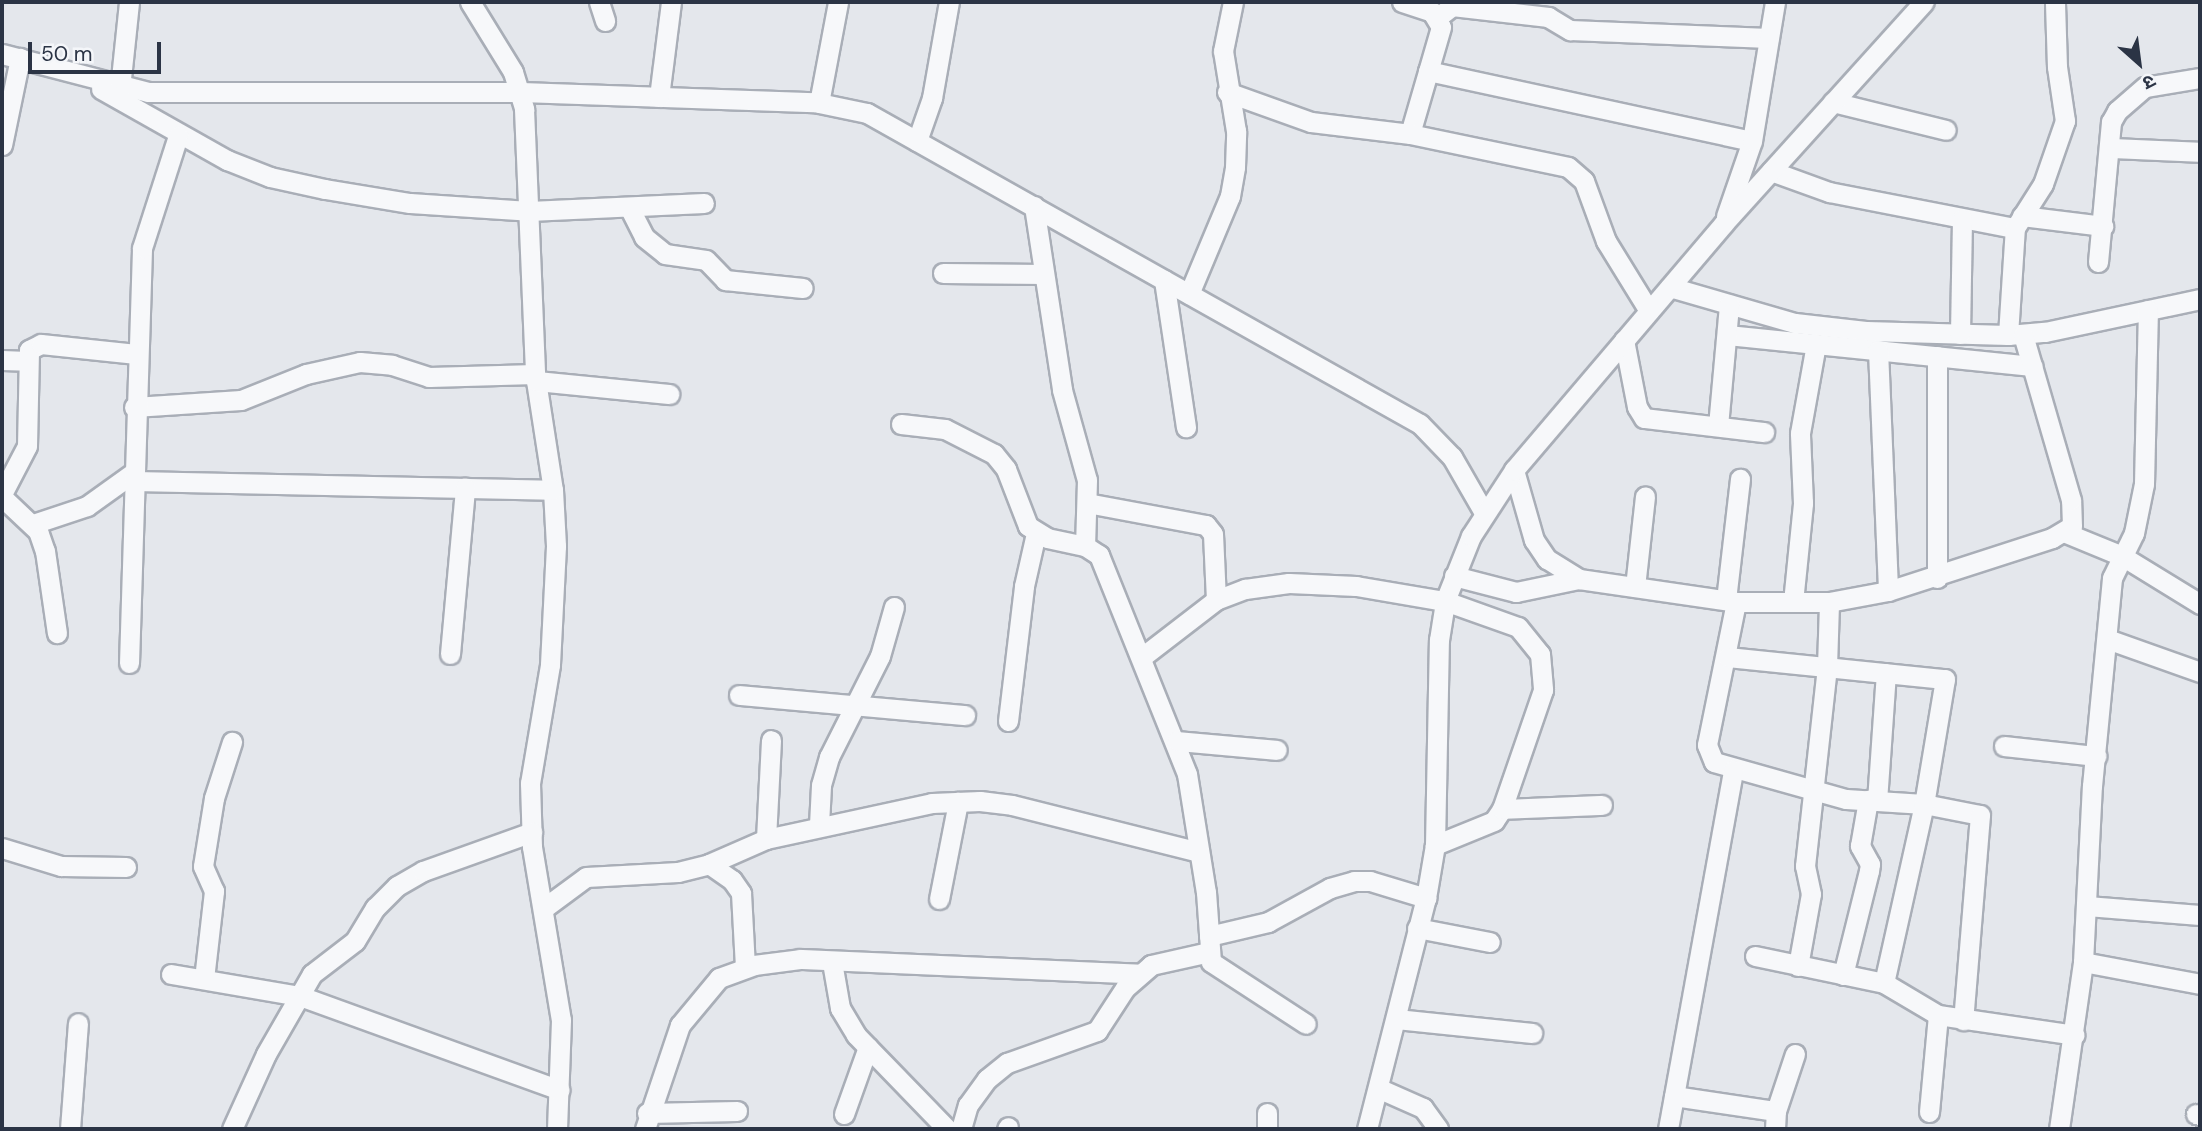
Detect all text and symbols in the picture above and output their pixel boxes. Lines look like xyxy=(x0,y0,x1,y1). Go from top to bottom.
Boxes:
scale bar xyxy=(32,28,164,72)
north arrow xyxy=(2104,28,2174,98)
text: 50 m xyxy=(41,40,92,68)
text: उ xyxy=(2138,68,2160,96)

